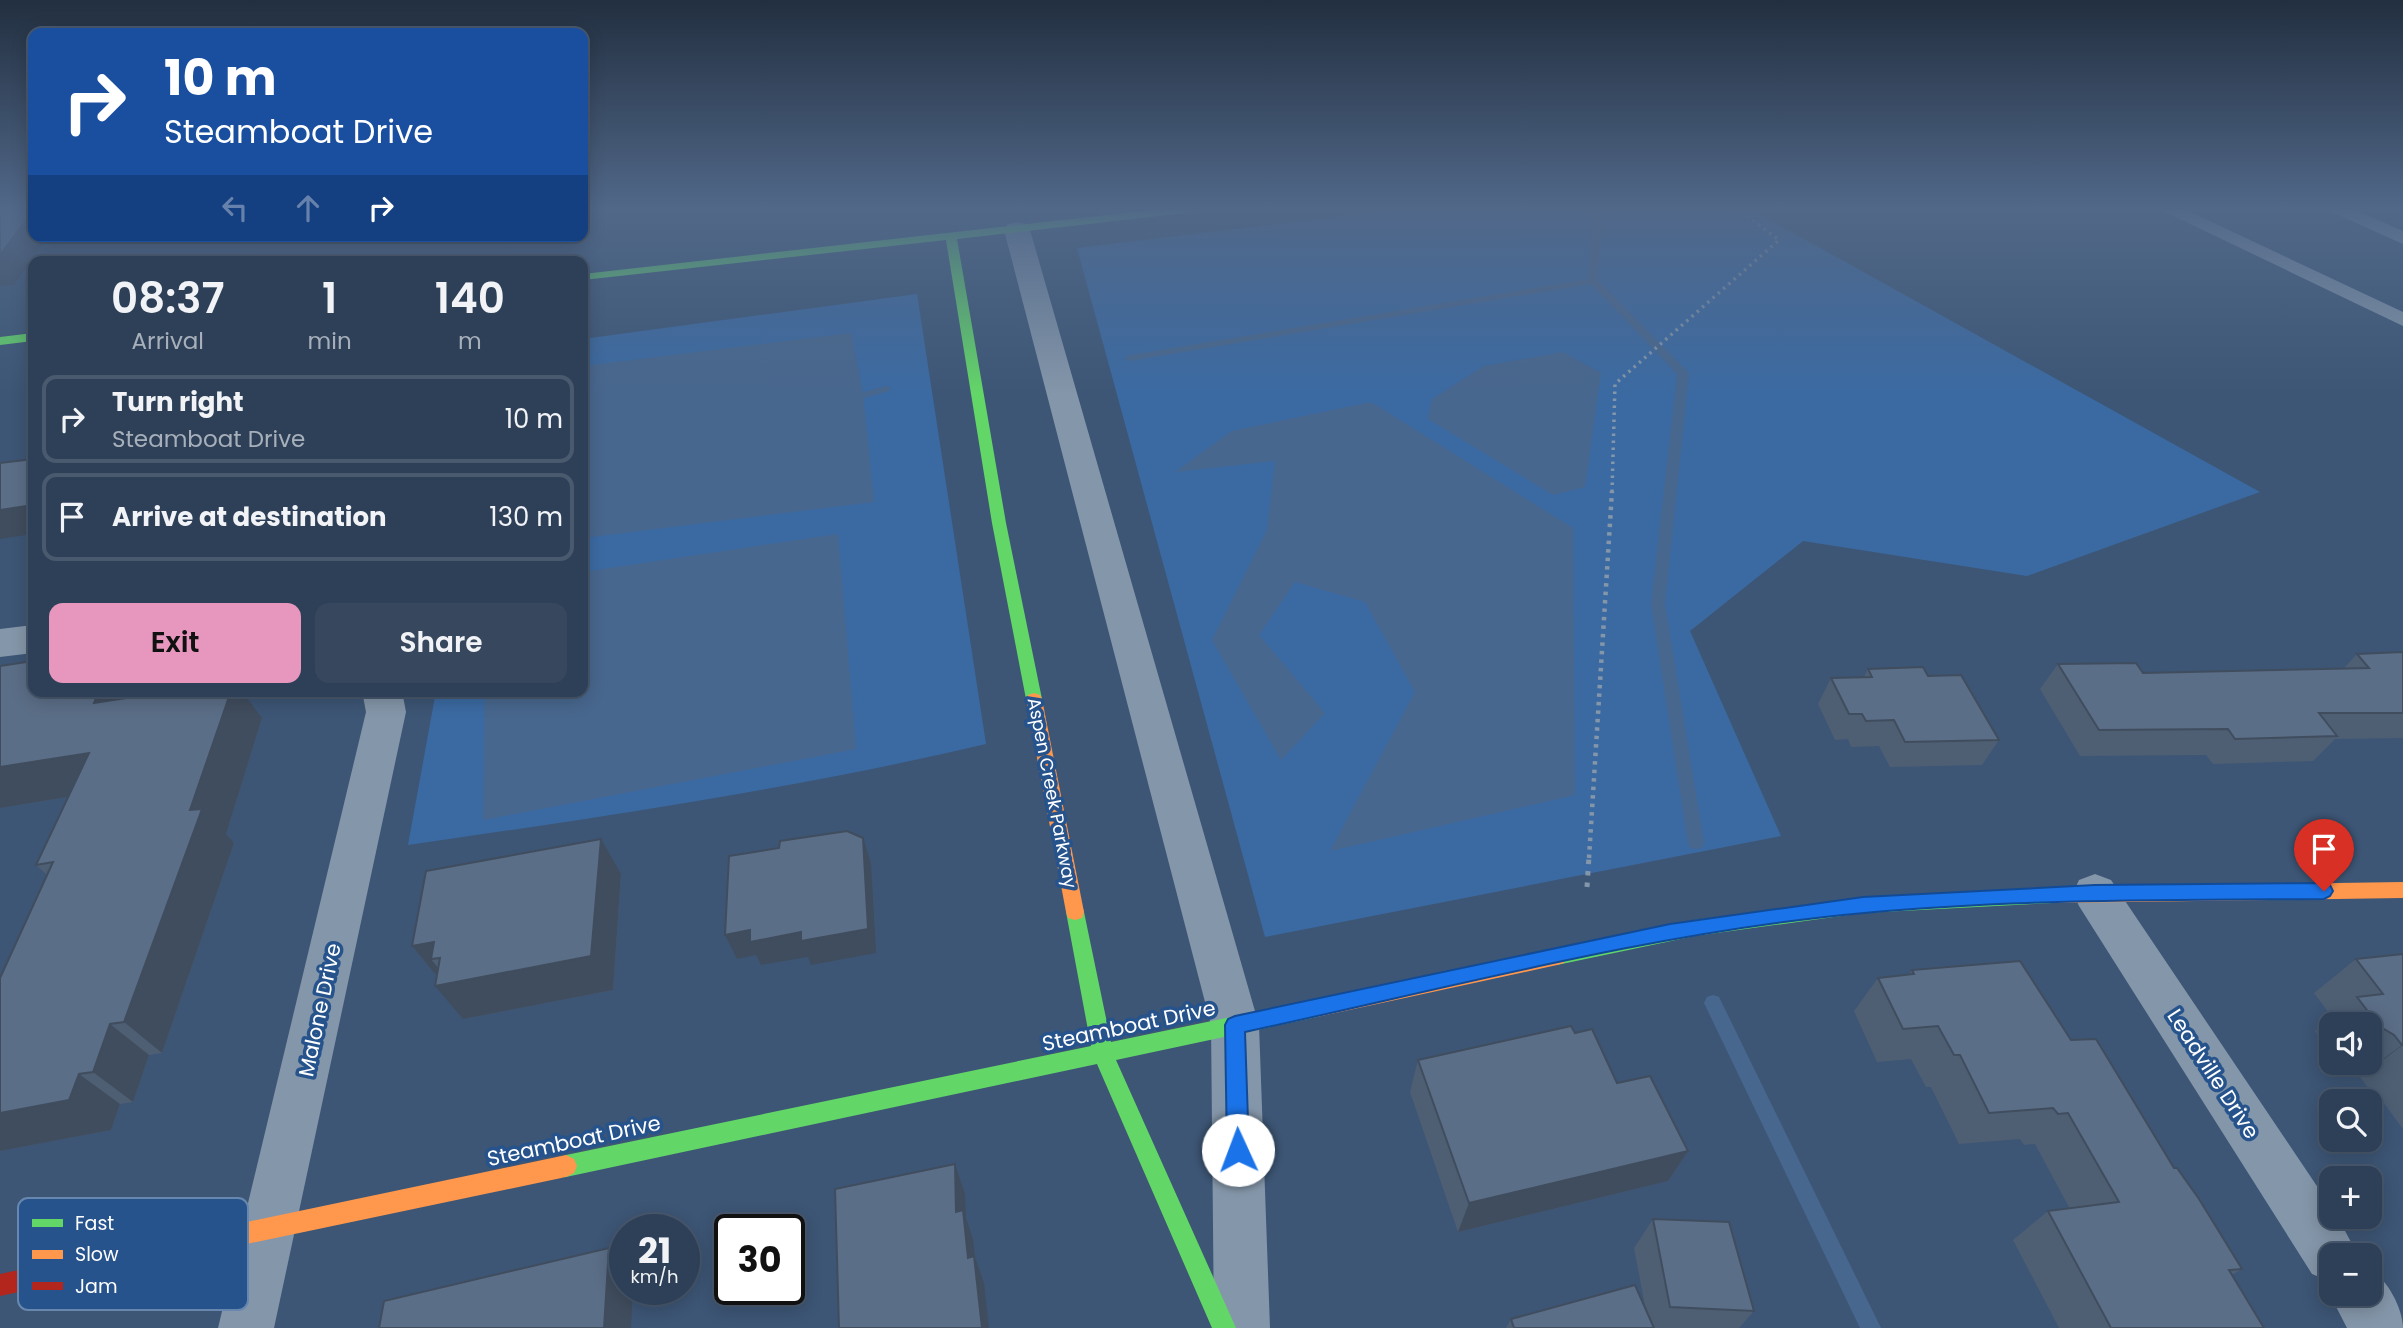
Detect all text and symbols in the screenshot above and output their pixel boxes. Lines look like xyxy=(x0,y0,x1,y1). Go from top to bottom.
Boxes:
text: 10 m xyxy=(164,44,277,112)
icon: right xyxy=(49,56,140,147)
text: Steamboat Drive xyxy=(164,109,433,154)
icon: left xyxy=(216,189,254,227)
icon: ahead xyxy=(289,189,327,227)
icon: right xyxy=(362,189,400,227)
text: 08:37 xyxy=(111,269,224,328)
text: 1 xyxy=(322,269,337,328)
text: 140 xyxy=(435,269,505,328)
text: Arrival xyxy=(132,325,204,357)
text: min xyxy=(308,325,352,357)
text: m xyxy=(458,325,482,357)
text: Turn right xyxy=(112,384,244,420)
icon: right xyxy=(53,400,91,438)
text: 10 m xyxy=(505,401,563,437)
text: Steamboat Drive xyxy=(112,423,305,455)
icon: arrive xyxy=(53,498,91,536)
text: Arrive at destination xyxy=(112,499,387,535)
text: 130 m xyxy=(489,499,563,535)
button: Exit xyxy=(49,603,301,683)
button: Share xyxy=(315,603,567,683)
street label: Aspen Creek Parkway xyxy=(1022,695,1083,890)
pin xyxy=(2294,819,2354,891)
icon: arrive xyxy=(2305,830,2343,868)
street label: Malone Drive xyxy=(291,941,348,1079)
street label: Steamboat Drive xyxy=(1040,993,1218,1058)
street label: Leadville Drive xyxy=(2161,1003,2266,1144)
map controls xyxy=(2319,1012,2382,1306)
button: sound xyxy=(2319,1012,2382,1075)
button: search xyxy=(2319,1089,2382,1152)
street label: Steamboat Drive xyxy=(485,1108,663,1173)
position arrow xyxy=(1201,1113,1275,1187)
button: + xyxy=(2319,1166,2382,1229)
legend xyxy=(18,1198,248,1310)
text: Fast xyxy=(75,1210,114,1237)
speed limit sign: 30 xyxy=(714,1214,805,1305)
text: 21 xyxy=(638,1226,671,1275)
text: Slow xyxy=(75,1241,119,1268)
button: − xyxy=(2319,1243,2382,1306)
text: km/h xyxy=(631,1264,678,1289)
text: Jam xyxy=(75,1273,117,1300)

